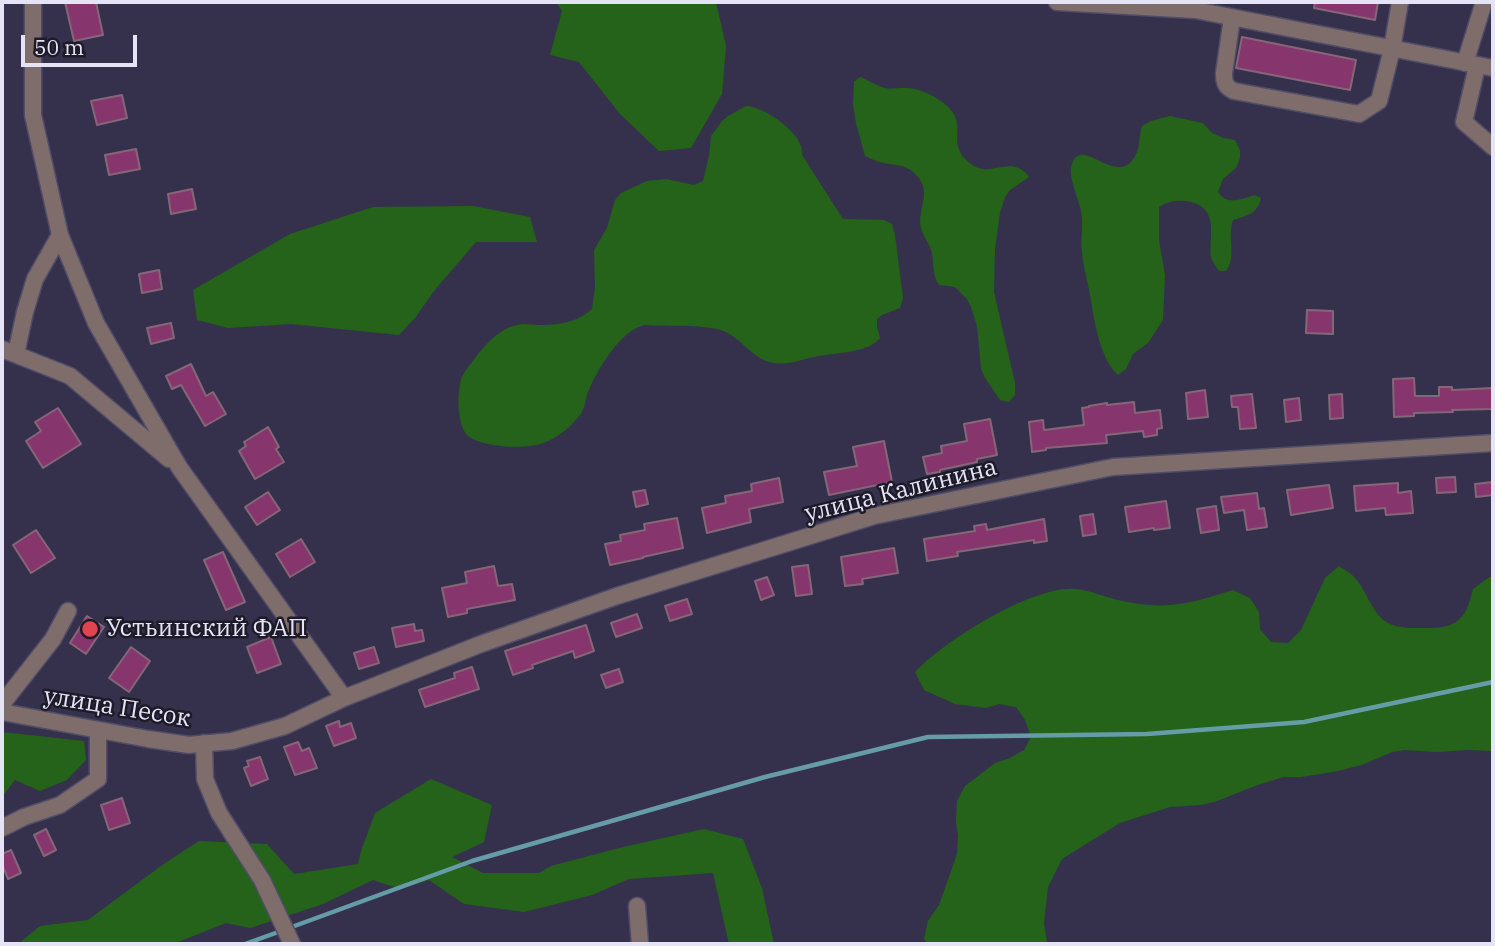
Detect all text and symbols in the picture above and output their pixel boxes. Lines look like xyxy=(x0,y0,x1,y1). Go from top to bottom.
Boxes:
scale bar xyxy=(24,21,140,65)
text: 50 m xyxy=(34,33,84,61)
street label: улица Калинина xyxy=(802,453,1000,529)
place label: Устьинский ФАП xyxy=(106,615,307,643)
marker: Устьинский ФАП xyxy=(80,619,100,639)
street label: улица Песок xyxy=(42,682,192,734)

